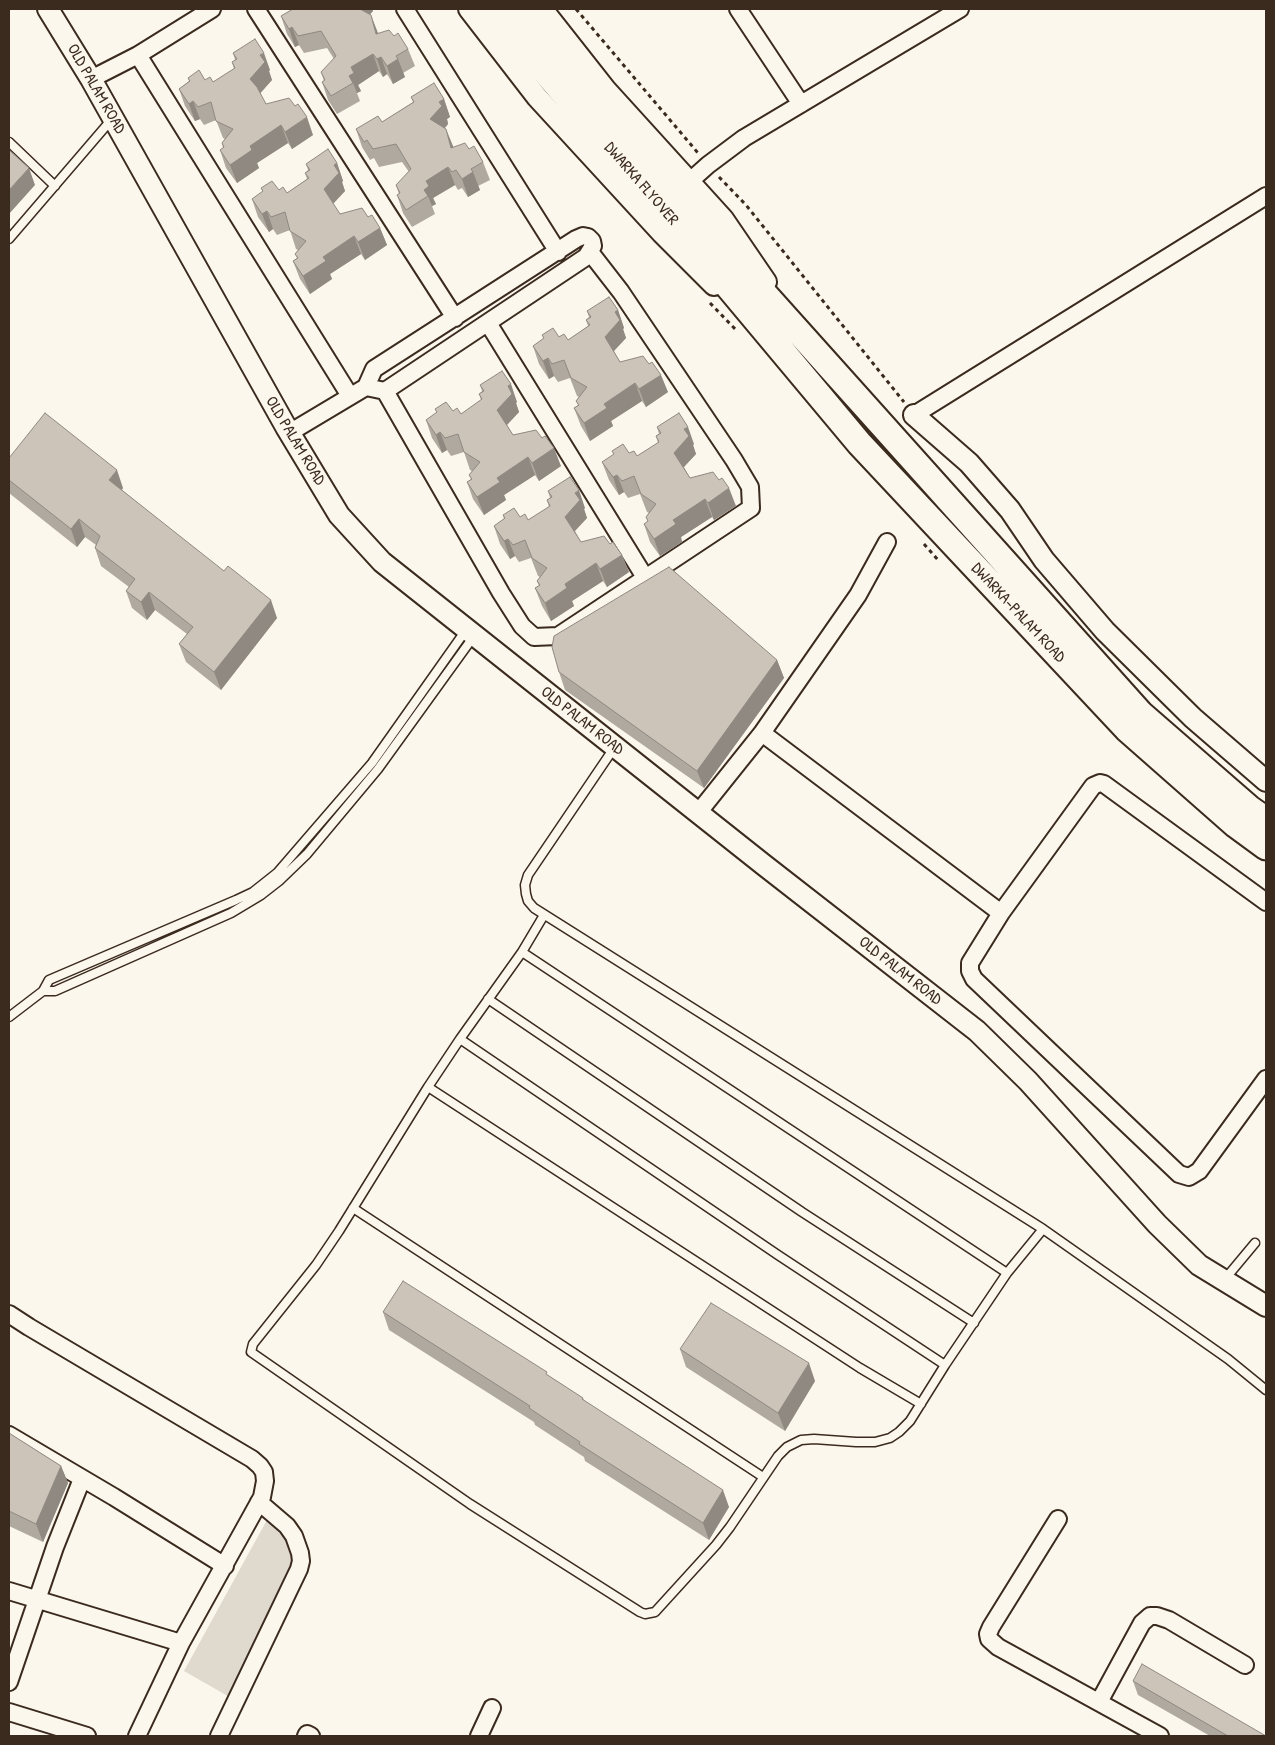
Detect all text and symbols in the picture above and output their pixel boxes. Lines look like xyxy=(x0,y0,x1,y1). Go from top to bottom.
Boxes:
street label: OLD PALAM ROAD xyxy=(63,41,129,137)
street label: DWARKA FLYOVER xyxy=(600,139,682,229)
street label: OLD PALAM ROAD xyxy=(261,393,329,489)
street label: DWARKA-PALAM ROAD xyxy=(967,559,1069,667)
street label: OLD PALAM ROAD xyxy=(537,683,627,759)
street label: OLD PALAM ROAD xyxy=(855,933,945,1009)

